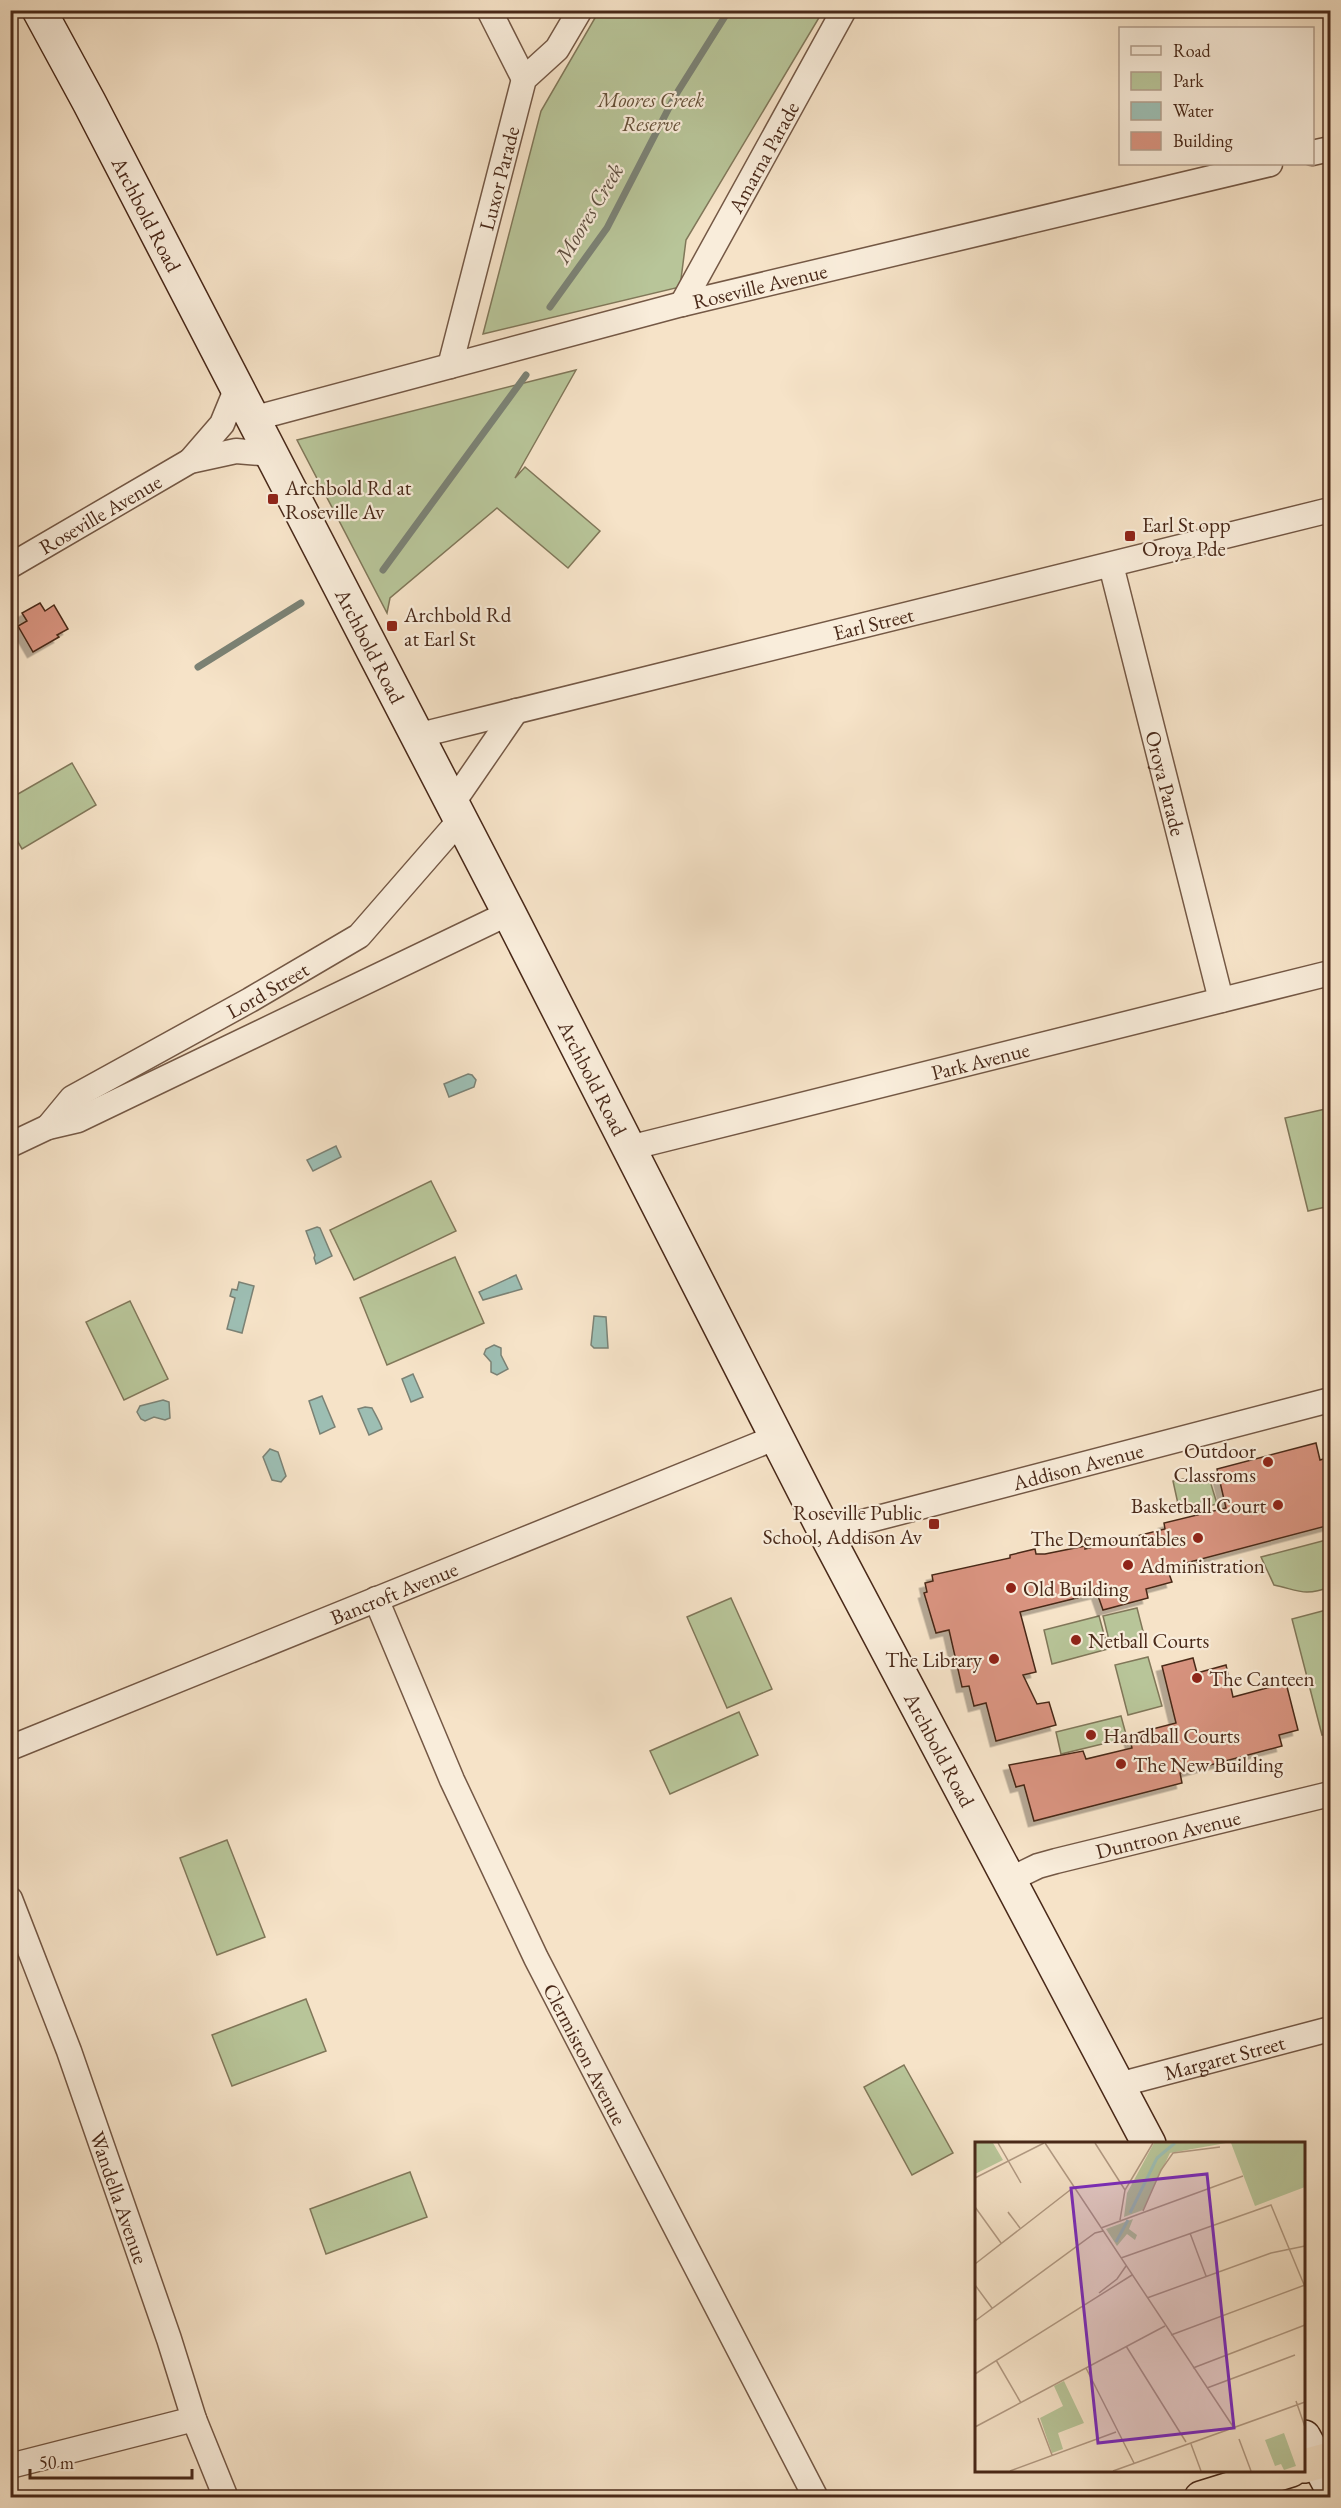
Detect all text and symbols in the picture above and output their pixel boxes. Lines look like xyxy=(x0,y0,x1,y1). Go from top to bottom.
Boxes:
legend xyxy=(1119,27,1314,165)
text: Road xyxy=(1173,39,1212,62)
text: Park xyxy=(1173,69,1204,92)
park label: Moores Creek Reserve xyxy=(596,86,705,137)
street label: Amarna Parade xyxy=(721,96,805,218)
text: Water xyxy=(1173,99,1214,122)
street label: Luxor Parade xyxy=(472,123,525,233)
text: Building xyxy=(1173,129,1233,152)
street label: Archbold Road xyxy=(106,151,188,277)
water label: Moores Creek xyxy=(547,158,630,270)
street label: Roseville Avenue xyxy=(690,256,830,315)
street label: Roseville Avenue xyxy=(34,467,166,560)
place label: Archbold Rd at Roseville Av xyxy=(284,474,412,525)
marker: Archbold Rd at Roseville Av xyxy=(266,492,280,506)
place label: Earl St opp Oroya Pde xyxy=(1142,511,1231,562)
marker: Earl St opp Oroya Pde xyxy=(1123,529,1137,543)
street label: Archbold Road xyxy=(329,583,412,708)
street label: Earl Street xyxy=(830,600,917,646)
place label: Archbold Rd at Earl St xyxy=(403,601,512,652)
marker: Archbold Rd at Earl St xyxy=(385,619,399,633)
street label: Oroya Parade xyxy=(1140,728,1192,839)
street label: Lord Street xyxy=(221,955,314,1024)
street label: Archbold Road xyxy=(552,1015,634,1140)
street label: Park Avenue xyxy=(928,1035,1032,1086)
street label: Addison Avenue xyxy=(1009,1436,1146,1496)
place label: Outdoor Classroms xyxy=(1174,1437,1256,1488)
marker: Outdoor Classroms xyxy=(1261,1455,1275,1469)
place label: Basketball Court xyxy=(1131,1492,1266,1519)
marker: Basketball Court xyxy=(1271,1498,1285,1512)
place label: Roseville Public School, Addison Av xyxy=(763,1499,923,1550)
marker: Roseville Public School, Addison Av xyxy=(927,1517,941,1531)
place label: The Demountables xyxy=(1030,1525,1186,1552)
marker: The Demountables xyxy=(1191,1531,1205,1545)
place label: Administration xyxy=(1139,1552,1265,1579)
street label: Bancroft Avenue xyxy=(326,1555,461,1630)
marker: Administration xyxy=(1121,1558,1135,1572)
place label: Old Building xyxy=(1023,1575,1129,1602)
marker: Old Building xyxy=(1004,1581,1018,1595)
place label: Netball Courts xyxy=(1088,1627,1209,1654)
marker: Netball Courts xyxy=(1069,1633,1083,1647)
place label: The Library xyxy=(885,1646,983,1673)
marker: The Library xyxy=(987,1652,1001,1666)
place label: The Canteen xyxy=(1209,1665,1315,1692)
marker: The Canteen xyxy=(1190,1671,1204,1685)
street label: Archbold Road xyxy=(898,1687,982,1812)
place label: Handball Courts xyxy=(1103,1722,1240,1749)
marker: Handball Courts xyxy=(1084,1728,1098,1742)
place label: The New Building xyxy=(1133,1751,1284,1778)
marker: The New Building xyxy=(1114,1757,1128,1771)
street label: Duntroon Avenue xyxy=(1093,1803,1243,1864)
street label: Clermiston Avenue xyxy=(538,1978,634,2129)
street label: Margaret Street xyxy=(1161,2028,1288,2086)
street label: Wandella Avenue xyxy=(84,2128,155,2267)
inset map xyxy=(975,2142,1305,2472)
scale bar xyxy=(30,2442,192,2480)
text: 50 m xyxy=(39,2451,74,2474)

